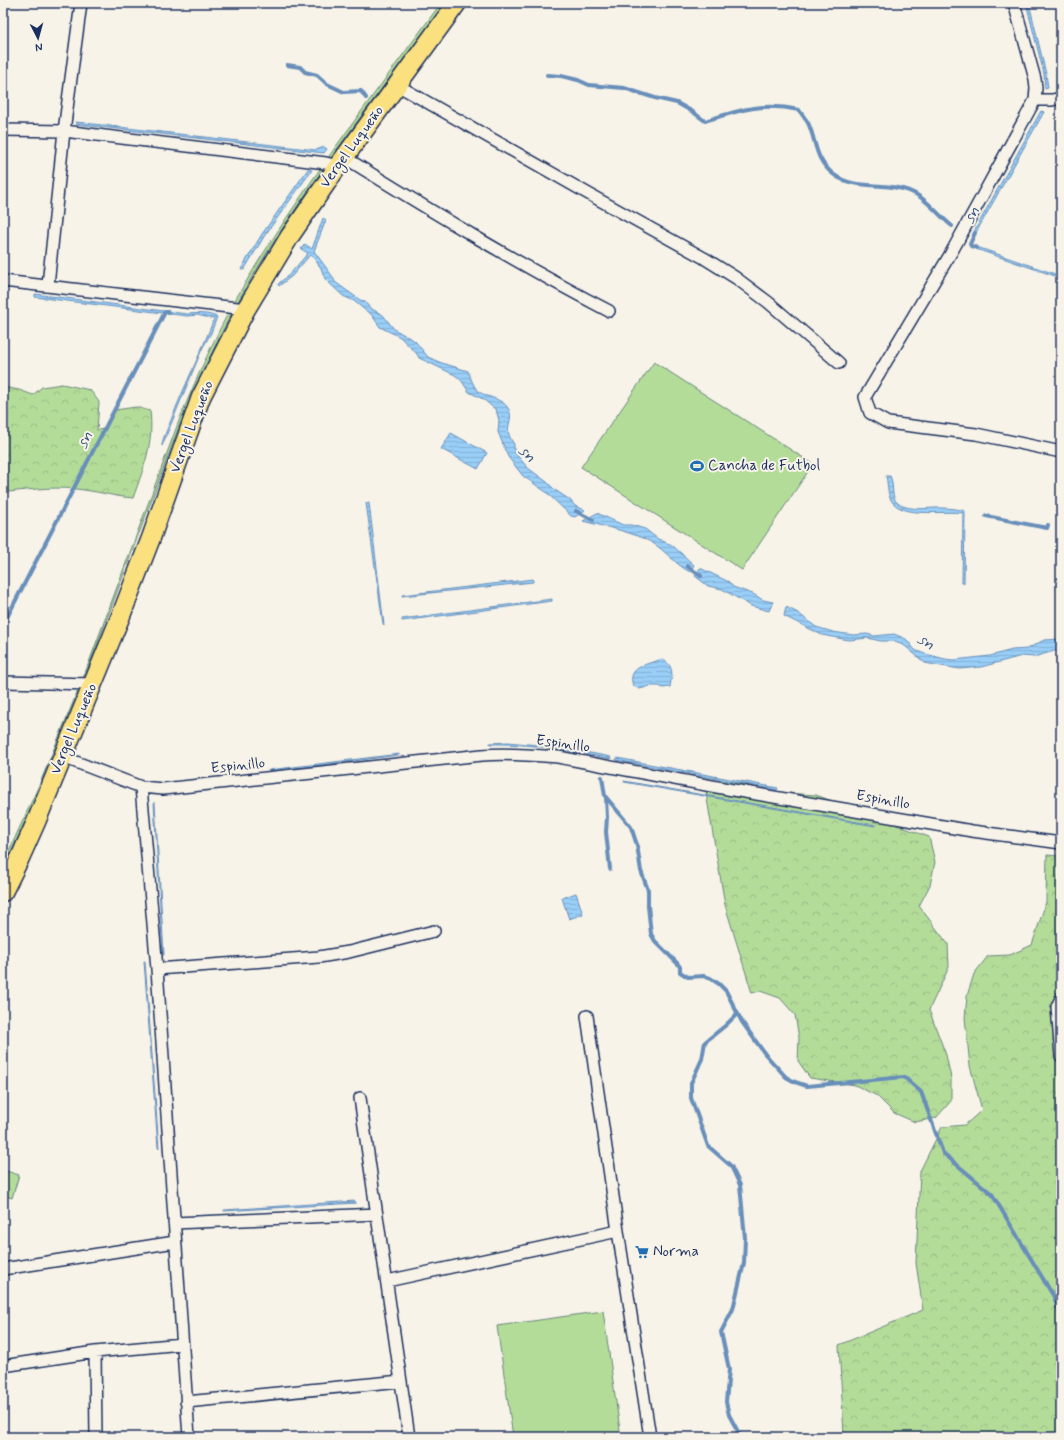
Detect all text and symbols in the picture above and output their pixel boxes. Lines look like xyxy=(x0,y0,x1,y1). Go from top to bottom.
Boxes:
north arrow xyxy=(18,18,58,58)
text: N xyxy=(35,40,43,54)
street label: Vergel Luqueño xyxy=(315,102,389,193)
water label: sn xyxy=(959,203,985,227)
street label: Vergel Luqueño xyxy=(165,378,220,476)
water label: sn xyxy=(72,428,98,452)
water label: sn xyxy=(514,441,540,467)
place label: Cancha de Futbol xyxy=(708,456,821,476)
sports icon: Cancha de Futbol xyxy=(689,458,705,474)
water label: sn xyxy=(913,629,939,655)
street label: Vergel Luqueño xyxy=(46,680,103,778)
street label: Espinillo xyxy=(535,730,591,758)
street label: Espinillo xyxy=(210,753,266,779)
street label: Espinillo xyxy=(854,785,912,815)
place label: Norma xyxy=(653,1242,699,1262)
supermarket icon: Norma xyxy=(634,1244,650,1260)

